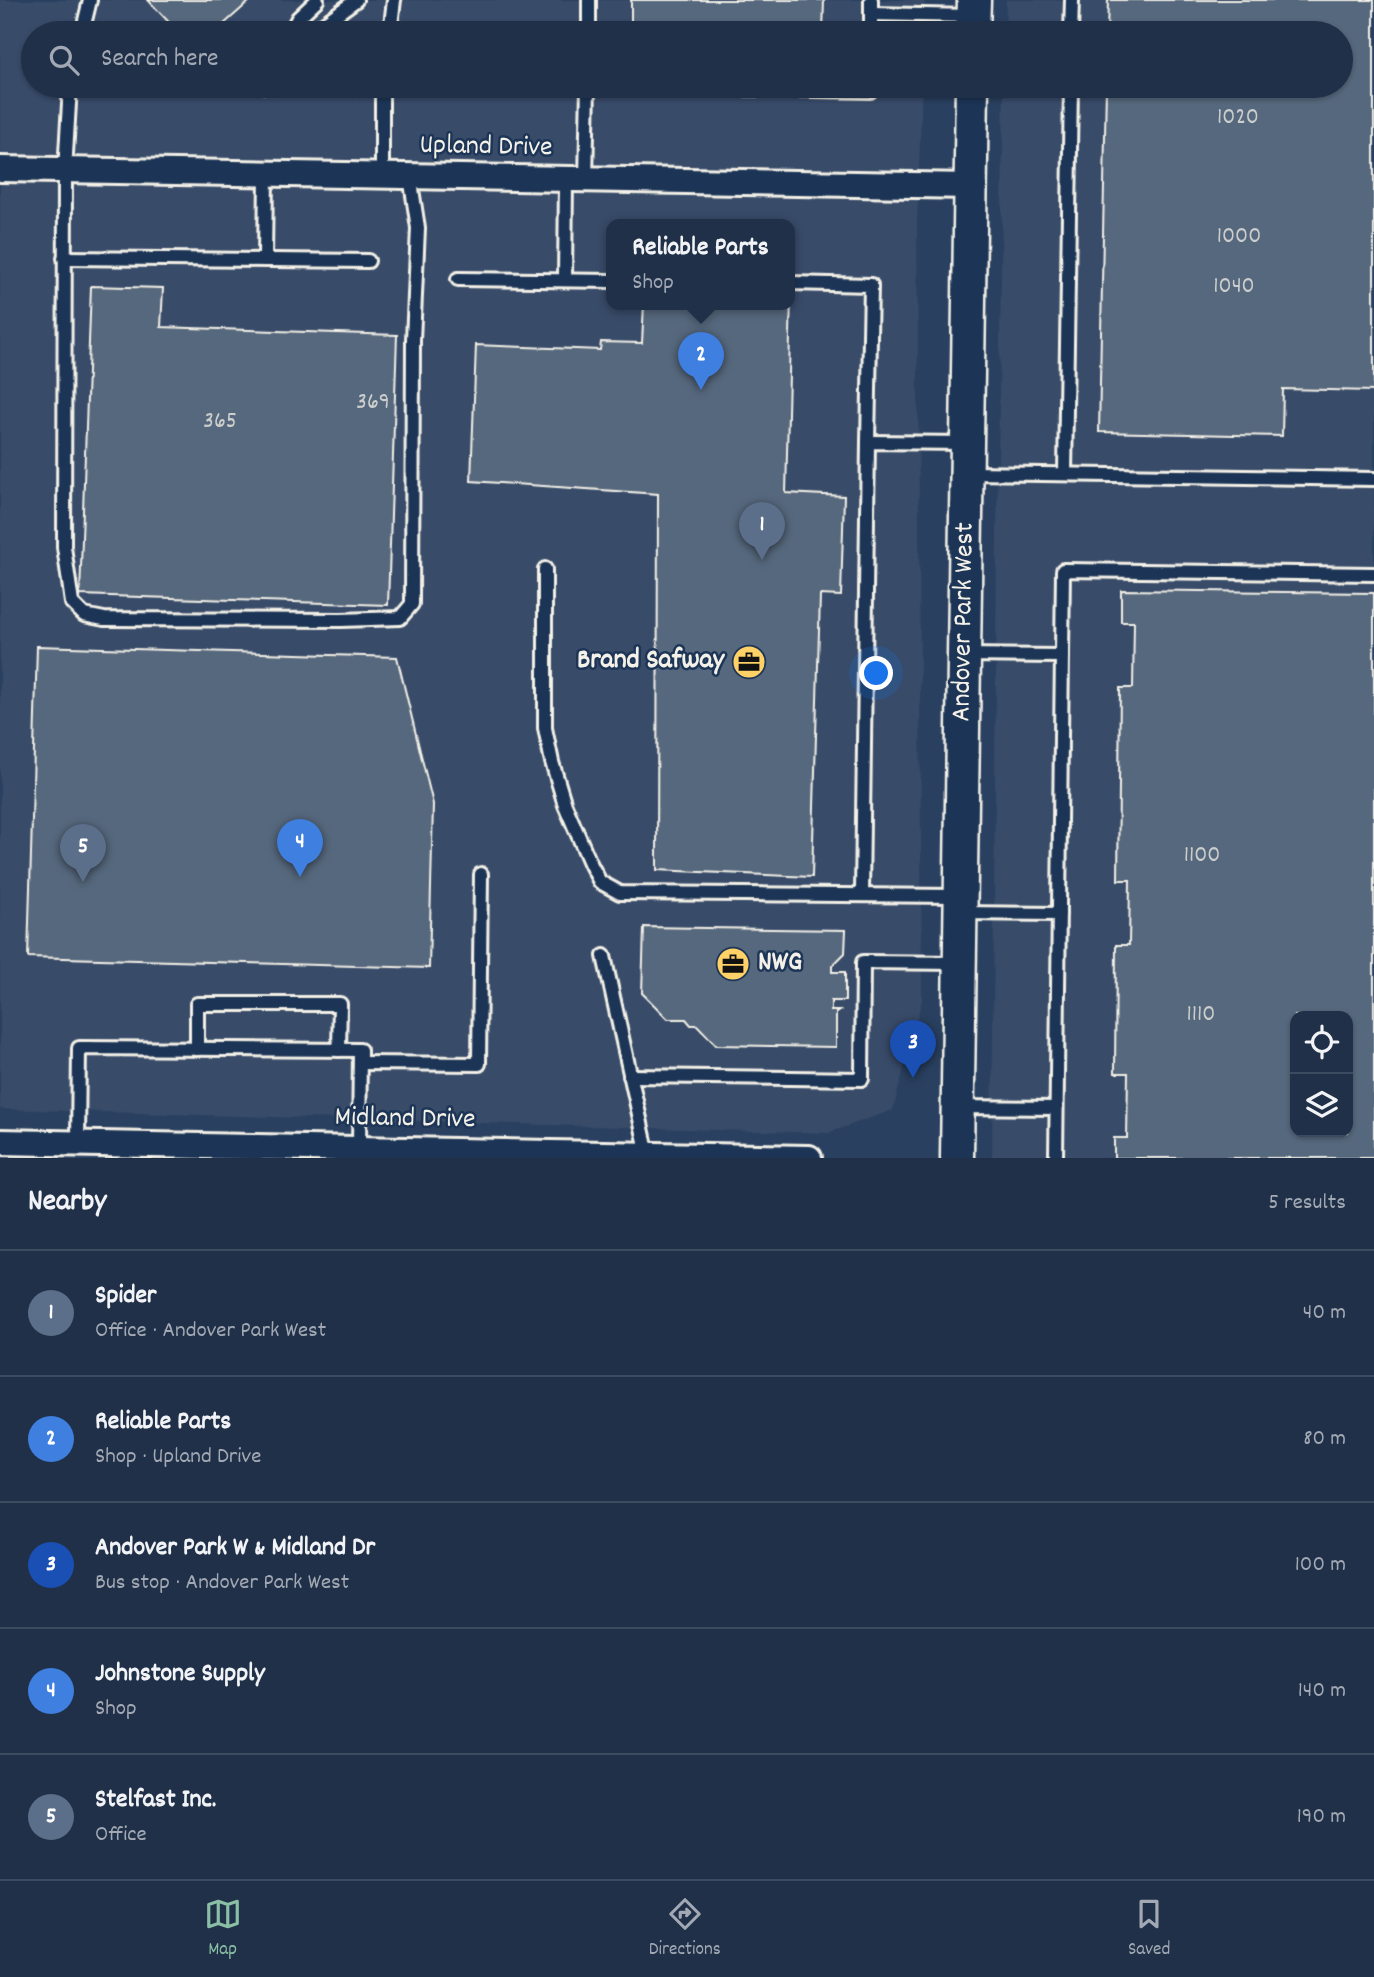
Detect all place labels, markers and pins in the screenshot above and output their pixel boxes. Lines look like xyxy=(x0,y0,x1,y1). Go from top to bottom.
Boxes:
pin: 2 xyxy=(678,332,724,390)
pin: 1 xyxy=(739,502,785,560)
place label: Brand Safway xyxy=(577,642,726,682)
office icon: Brand Safway xyxy=(730,643,768,681)
pin: 4 xyxy=(277,819,323,877)
pin: 5 xyxy=(60,824,106,882)
place label: NWG xyxy=(758,944,802,984)
office icon: NWG xyxy=(714,945,752,983)
pin: 3 xyxy=(890,1020,936,1078)

